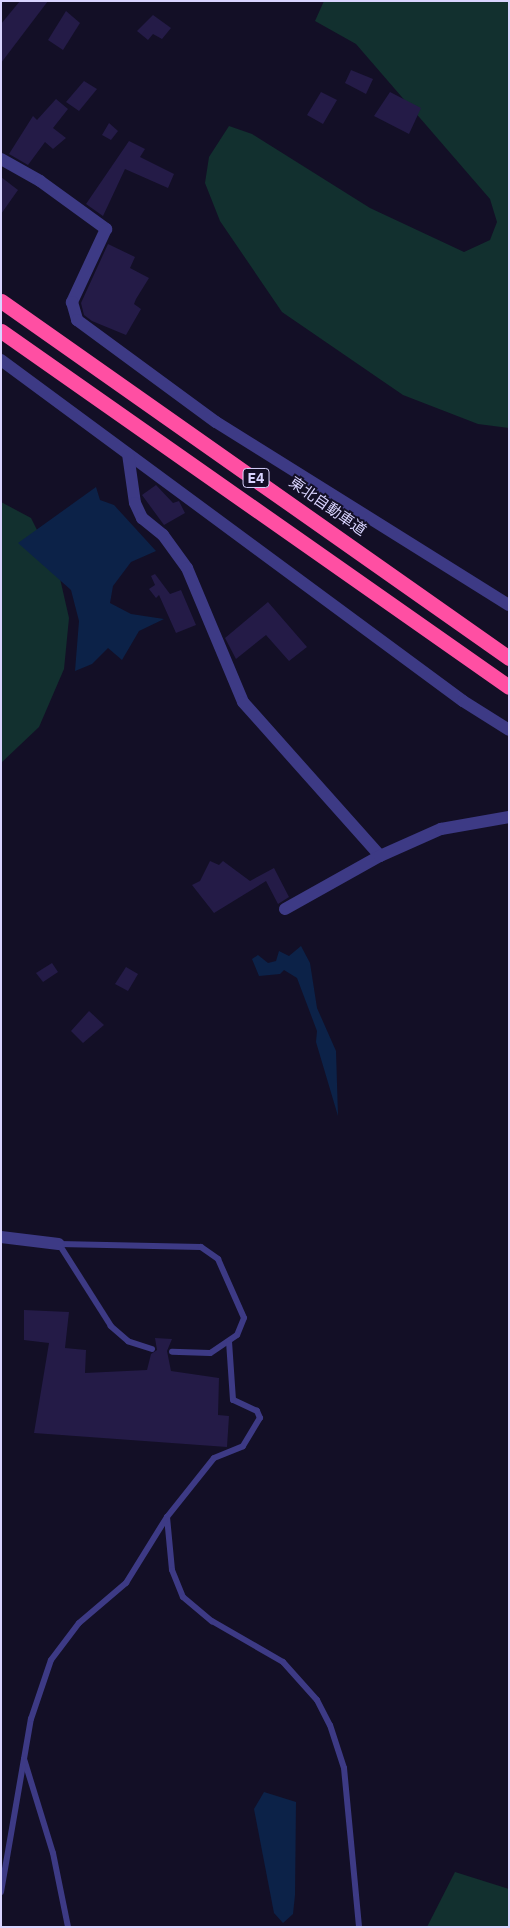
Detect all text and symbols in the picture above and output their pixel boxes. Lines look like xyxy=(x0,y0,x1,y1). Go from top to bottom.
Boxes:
road number: E4 xyxy=(242,466,270,489)
street label: 東北自動車道 xyxy=(286,473,370,539)

